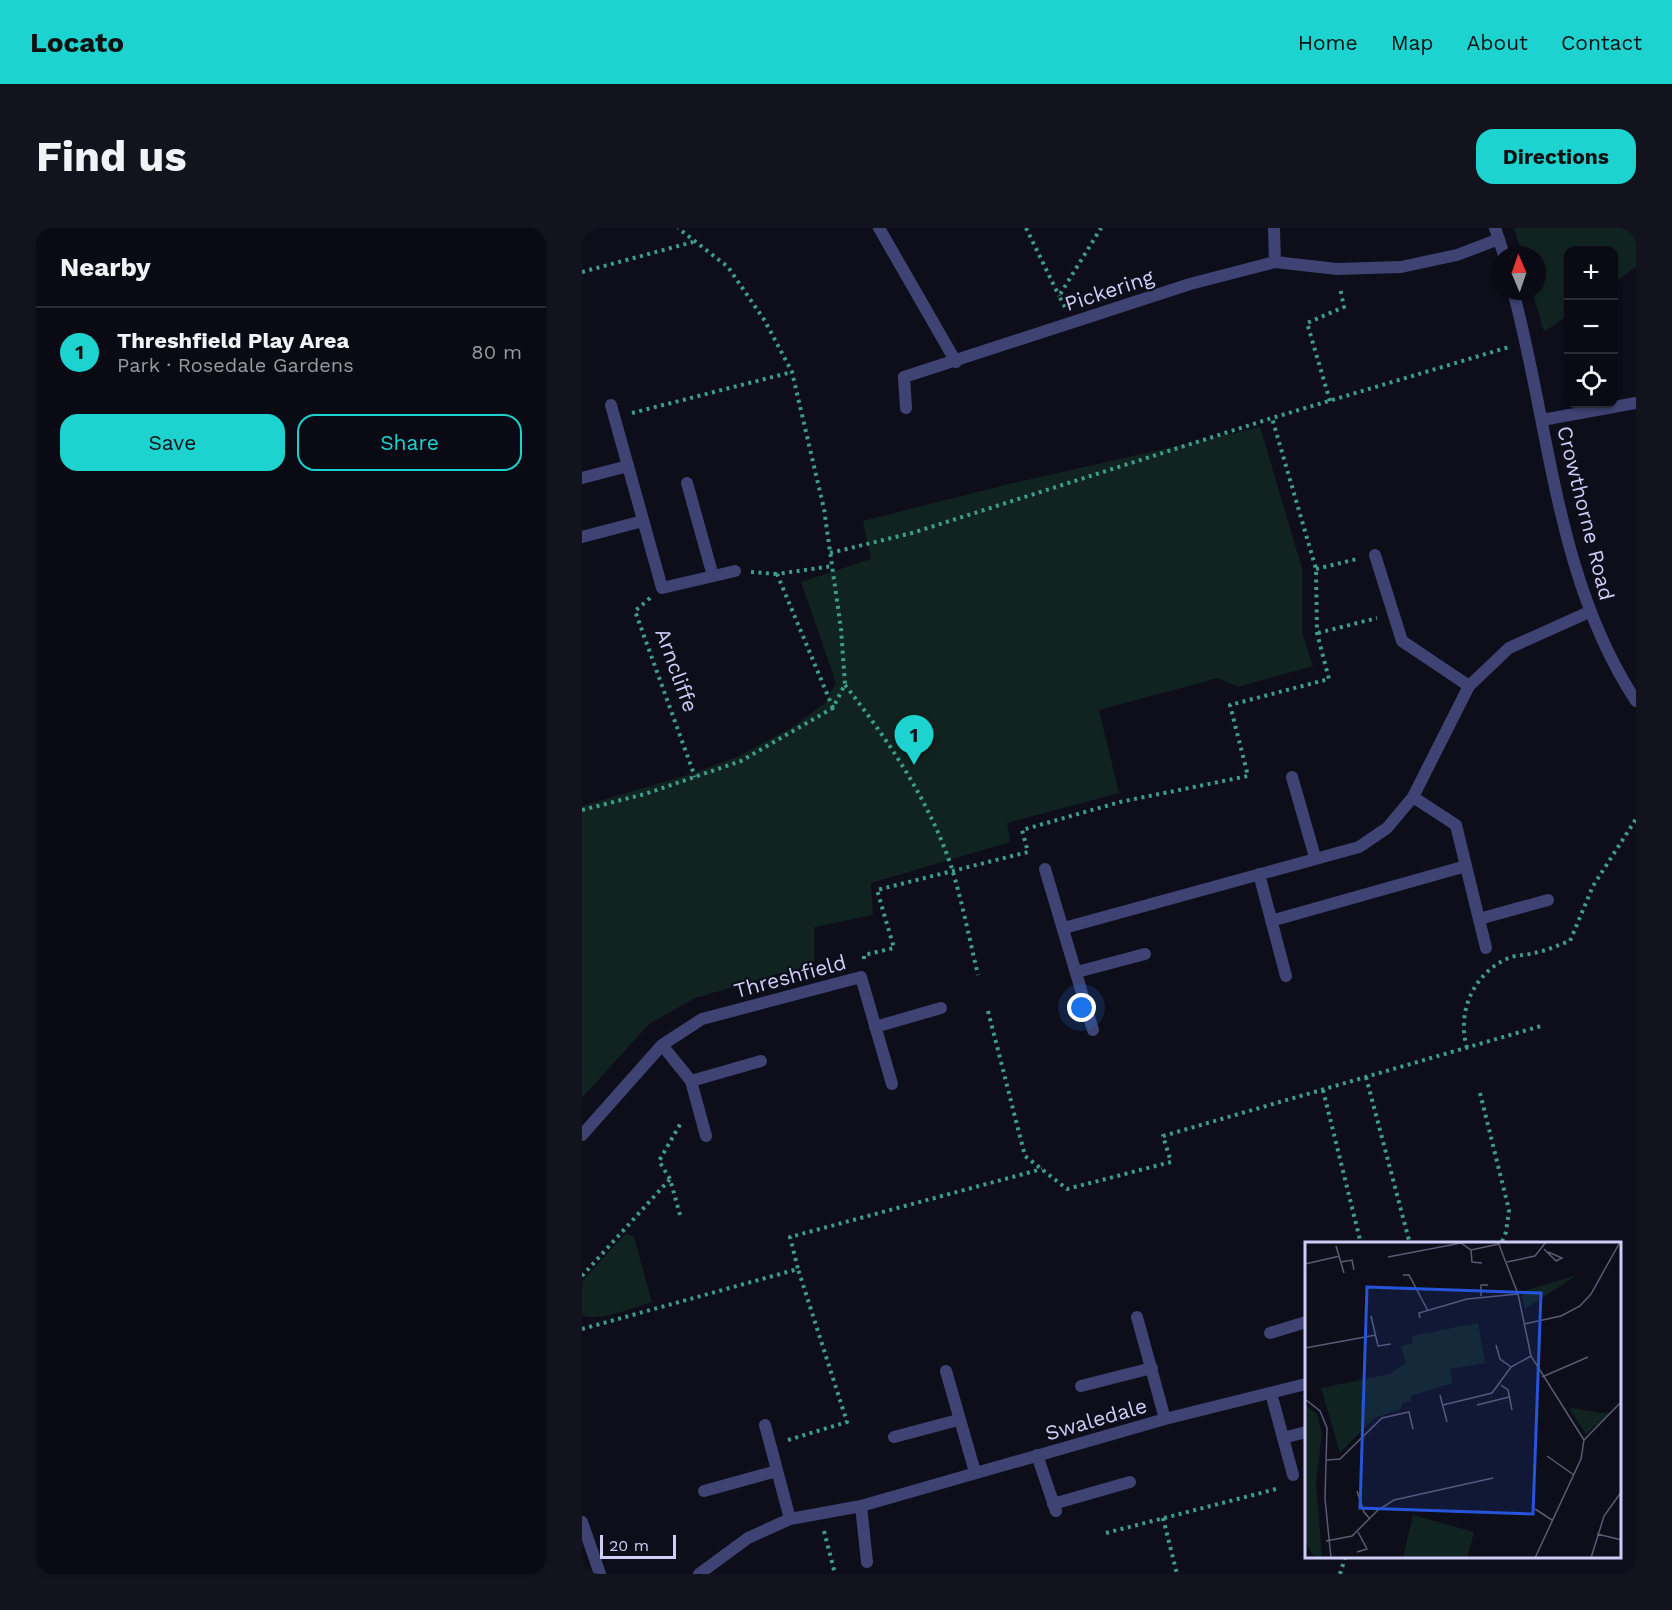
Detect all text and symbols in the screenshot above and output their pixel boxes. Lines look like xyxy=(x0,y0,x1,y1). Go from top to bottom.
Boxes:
text: Locato xyxy=(30,26,124,59)
text: Home xyxy=(1298,30,1358,55)
text: Map xyxy=(1391,30,1434,55)
text: About xyxy=(1467,30,1528,55)
text: Contact xyxy=(1561,30,1642,55)
button: Directions xyxy=(1476,129,1636,184)
text: Find us xyxy=(36,132,187,181)
north arrow xyxy=(1492,246,1546,300)
map controls xyxy=(1564,246,1618,408)
button: + xyxy=(1564,246,1618,300)
text: Nearby xyxy=(60,252,151,282)
street label: Pickering xyxy=(1061,264,1157,316)
button: − xyxy=(1564,300,1618,354)
text: Threshfield Play Area xyxy=(117,328,349,353)
text: 1 xyxy=(75,340,84,364)
text: 80 m xyxy=(471,340,522,364)
text: Park · Rosedale Gardens xyxy=(117,353,354,377)
button: locate xyxy=(1564,354,1618,408)
button: Save xyxy=(60,414,285,471)
button: Share xyxy=(297,414,522,471)
street label: Crowthorne Road xyxy=(1552,423,1620,603)
street label: Arncliffe xyxy=(650,625,704,715)
pin: 1 xyxy=(894,716,934,765)
street label: Threshfield xyxy=(731,949,849,1003)
your location xyxy=(1067,993,1096,1022)
inset map xyxy=(1305,1242,1621,1559)
street label: Swaledale xyxy=(1042,1393,1150,1445)
scale bar xyxy=(600,1532,676,1560)
text: 20 m xyxy=(609,1536,649,1555)

